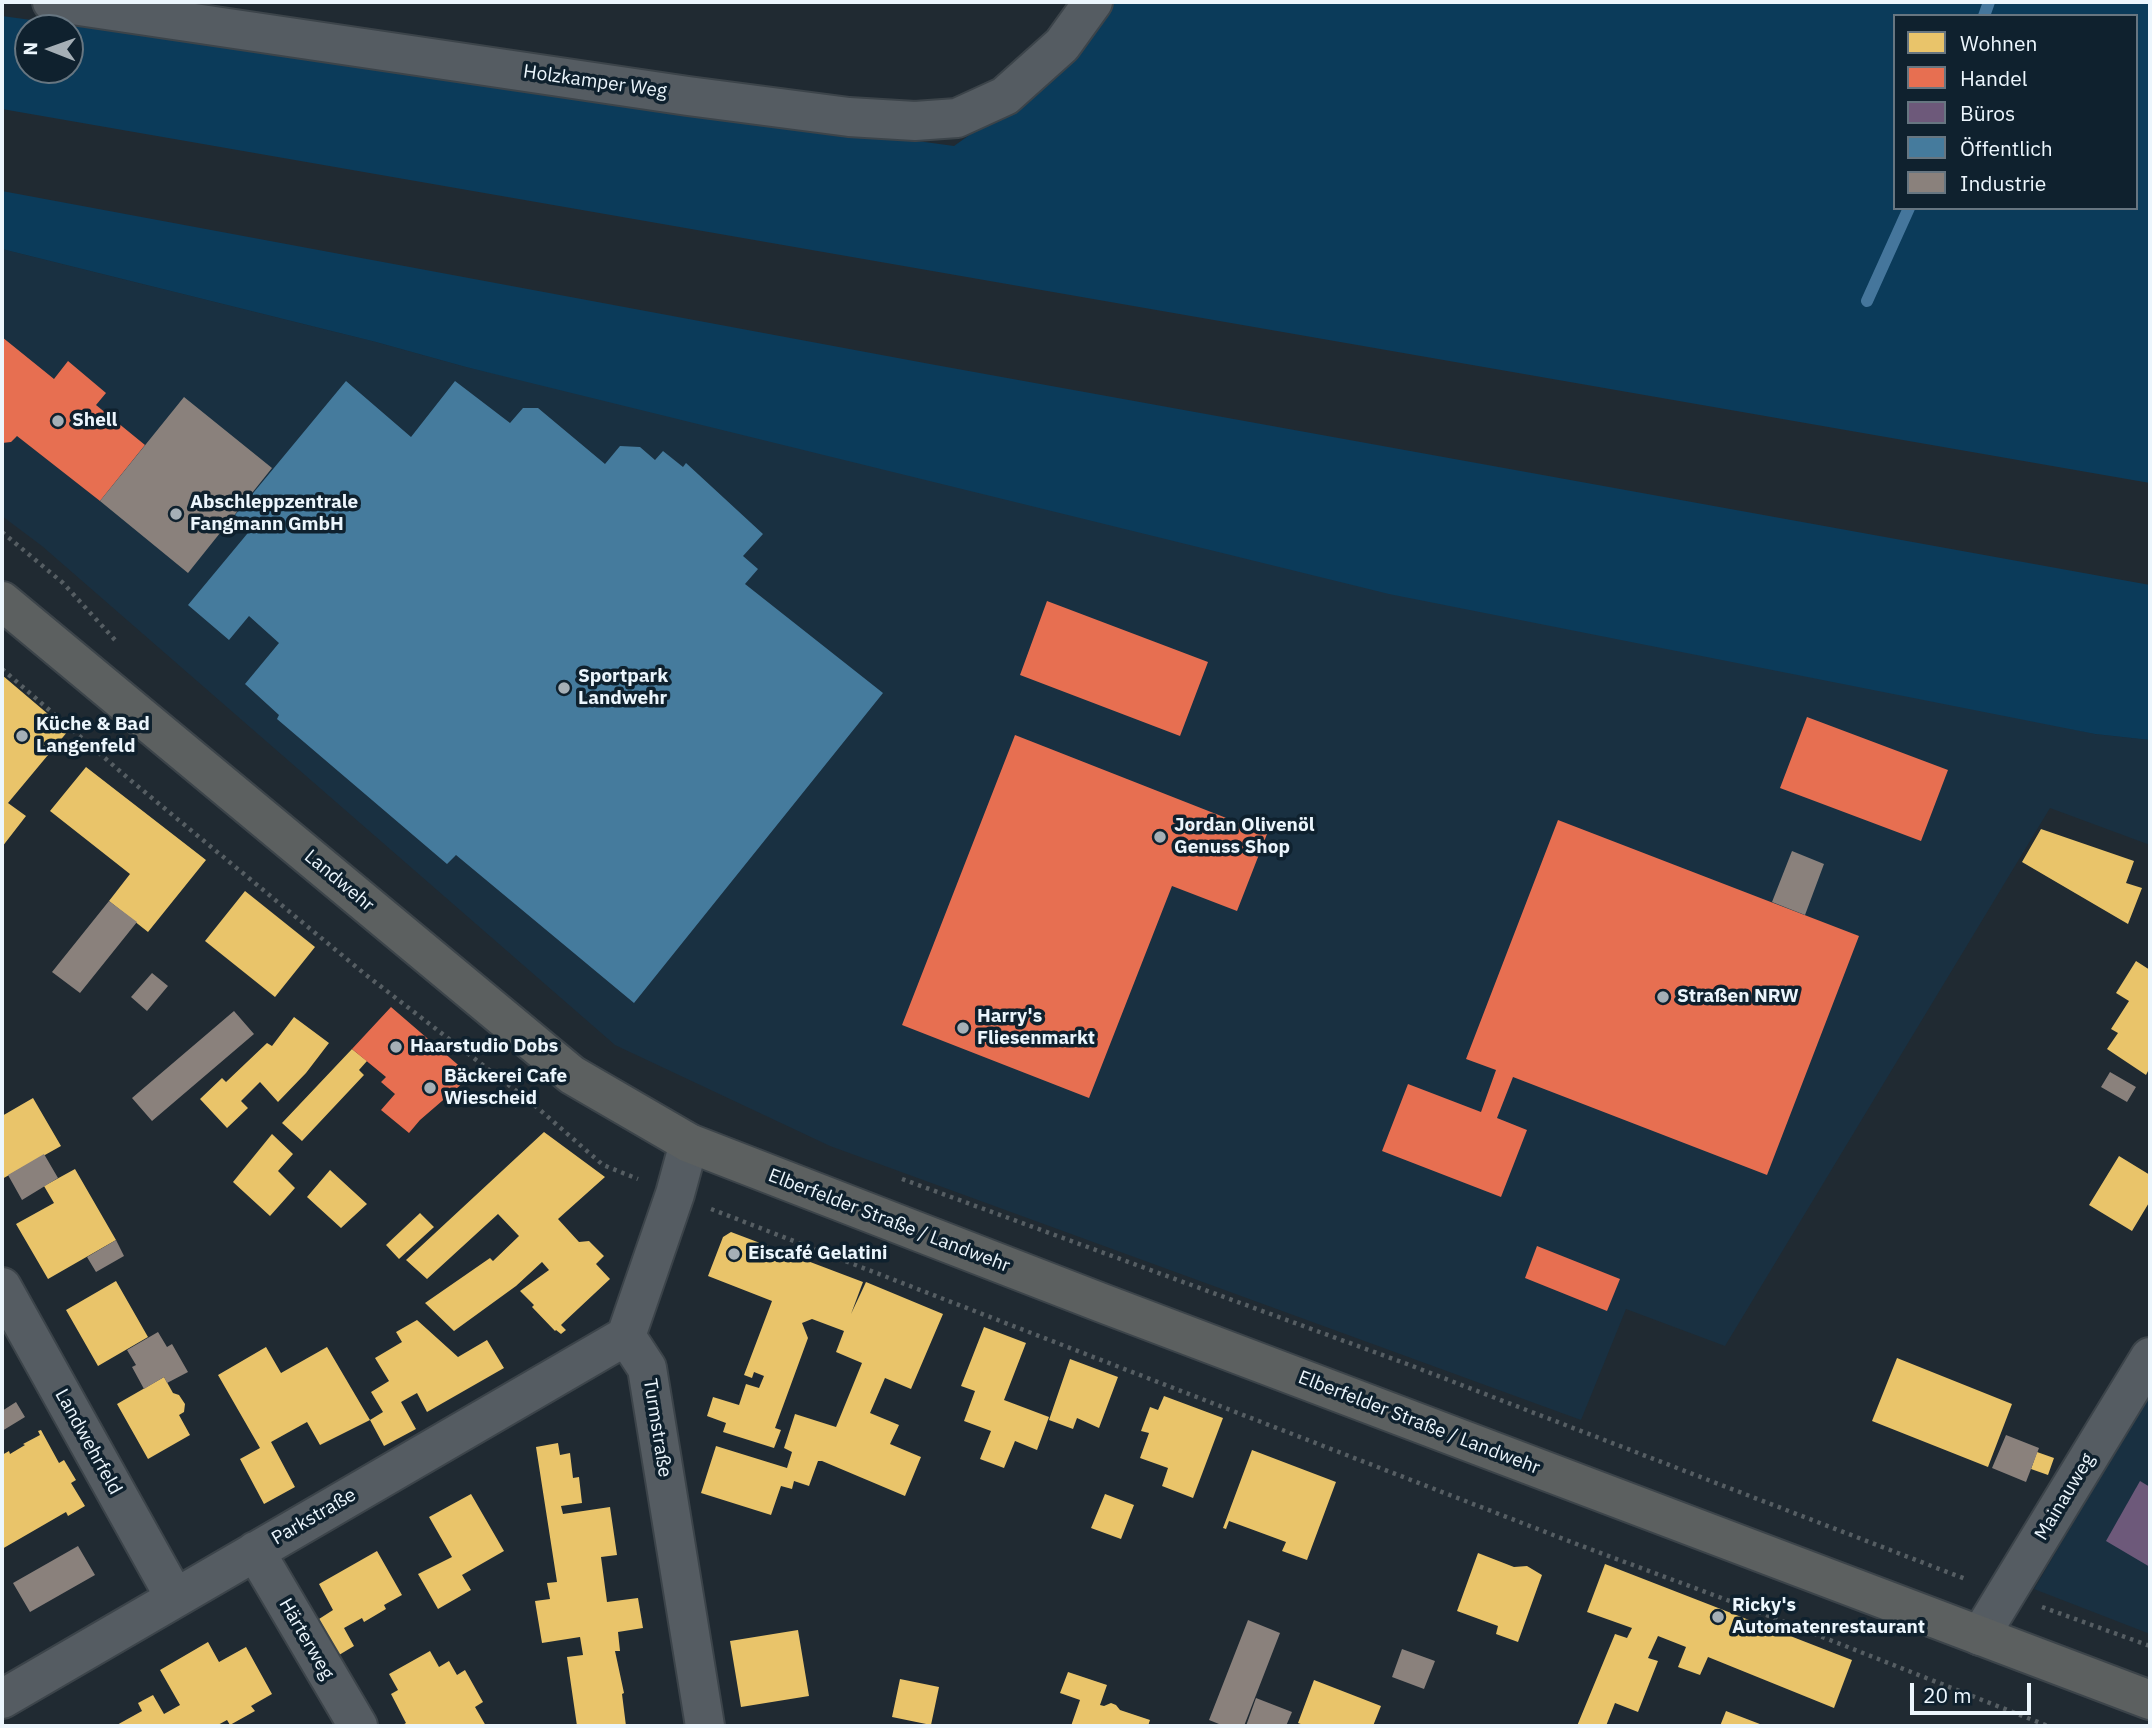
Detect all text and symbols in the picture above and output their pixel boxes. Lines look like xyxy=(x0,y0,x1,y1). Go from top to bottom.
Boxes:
north arrow xyxy=(14,14,84,84)
legend xyxy=(1893,14,2138,210)
text: Wohnen xyxy=(1960,29,2037,57)
text: N xyxy=(18,42,42,56)
street label: Holzkamper Weg xyxy=(522,61,668,103)
text: Handel xyxy=(1960,64,2027,92)
text: Büros xyxy=(1960,99,2015,127)
text: Öffentlich xyxy=(1960,134,2053,162)
text: Industrie xyxy=(1960,169,2046,197)
place label: Shell xyxy=(72,410,117,432)
marker: Shell xyxy=(50,413,66,429)
place label: Abschleppzentrale Fangmann GmbH xyxy=(190,492,358,536)
marker: Abschleppzentrale Fangmann GmbH xyxy=(168,506,184,522)
place label: Sportpark Landwehr xyxy=(578,666,668,710)
marker: Sportpark Landwehr xyxy=(556,680,572,696)
place label: Küche & Bad Langenfeld xyxy=(36,714,150,758)
marker: Küche & Bad Langenfeld xyxy=(14,728,30,744)
place label: Jordan Olivenöl Genuss Shop xyxy=(1174,815,1314,859)
marker: Jordan Olivenöl Genuss Shop xyxy=(1152,829,1168,845)
street label: Landwehr xyxy=(299,845,379,917)
place label: Straßen NRW xyxy=(1677,986,1799,1008)
marker: Straßen NRW xyxy=(1655,989,1671,1005)
place label: Harry's Fliesenmarkt xyxy=(977,1006,1095,1050)
marker: Harry's Fliesenmarkt xyxy=(955,1020,971,1036)
place label: Haarstudio Dobs xyxy=(410,1036,558,1058)
marker: Haarstudio Dobs xyxy=(388,1039,404,1055)
place label: Bäckerei Cafe Wiescheid xyxy=(444,1066,567,1110)
marker: Bäckerei Cafe Wiescheid xyxy=(422,1080,438,1096)
street label: Elberfelder Straße / Landwehr xyxy=(765,1164,1013,1278)
place label: Eiscafé Gelatini xyxy=(748,1243,887,1265)
marker: Eiscafé Gelatini xyxy=(726,1246,742,1262)
street label: Elberfelder Straße / Landwehr xyxy=(1295,1366,1543,1480)
street label: Turmstraße xyxy=(638,1377,676,1479)
street label: Landwehrfeld xyxy=(50,1385,126,1499)
street label: Mainauweg xyxy=(2030,1450,2100,1544)
street label: Parkstraße xyxy=(268,1484,360,1550)
street label: Härterweg xyxy=(274,1594,338,1684)
place label: Ricky's Automatenrestaurant xyxy=(1732,1595,1925,1639)
marker: Ricky's Automatenrestaurant xyxy=(1710,1609,1726,1625)
scale bar xyxy=(1914,1668,2035,1712)
text: 20 m xyxy=(1923,1681,1972,1709)

